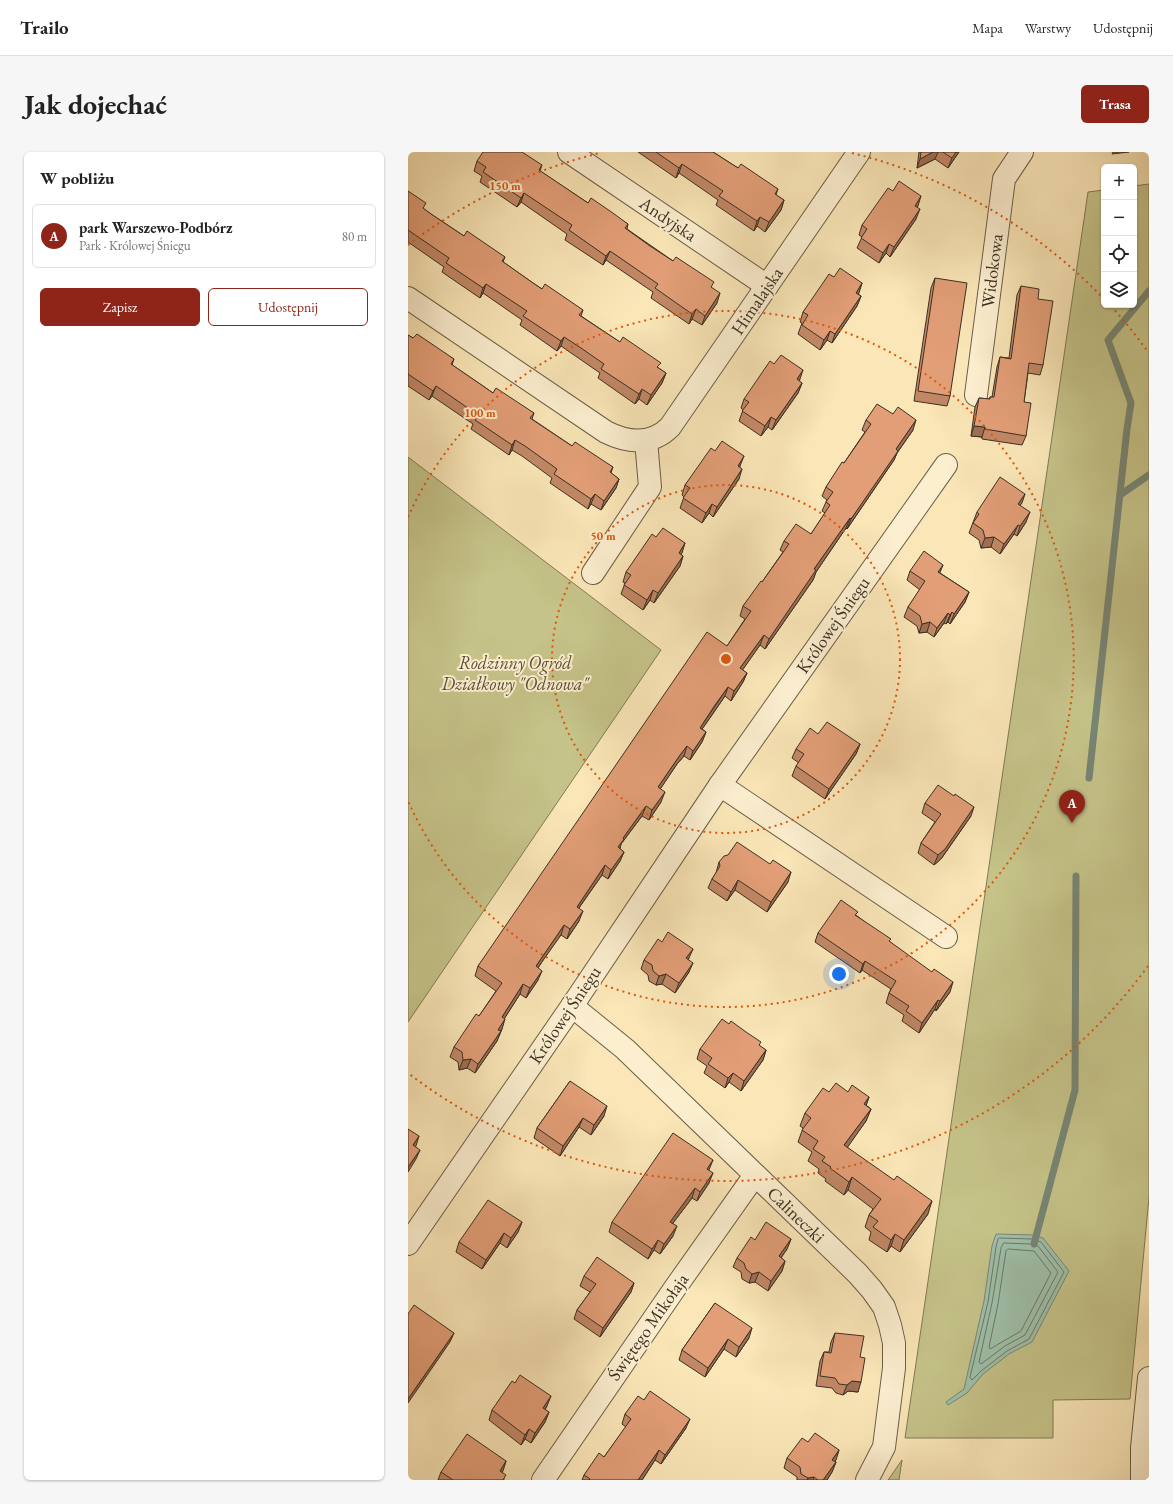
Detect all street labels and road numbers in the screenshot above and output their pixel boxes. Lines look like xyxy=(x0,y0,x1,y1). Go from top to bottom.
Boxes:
street label: Andyjska xyxy=(634,190,702,247)
street label: Widokowa xyxy=(976,232,1008,309)
street label: Himalajska xyxy=(726,262,788,339)
street label: Królowej Śniegu xyxy=(791,571,875,678)
street label: Królowej Śniegu xyxy=(523,961,606,1068)
street label: Calineczki xyxy=(763,1182,830,1248)
street label: Świętego Mikołaja xyxy=(602,1268,694,1385)

